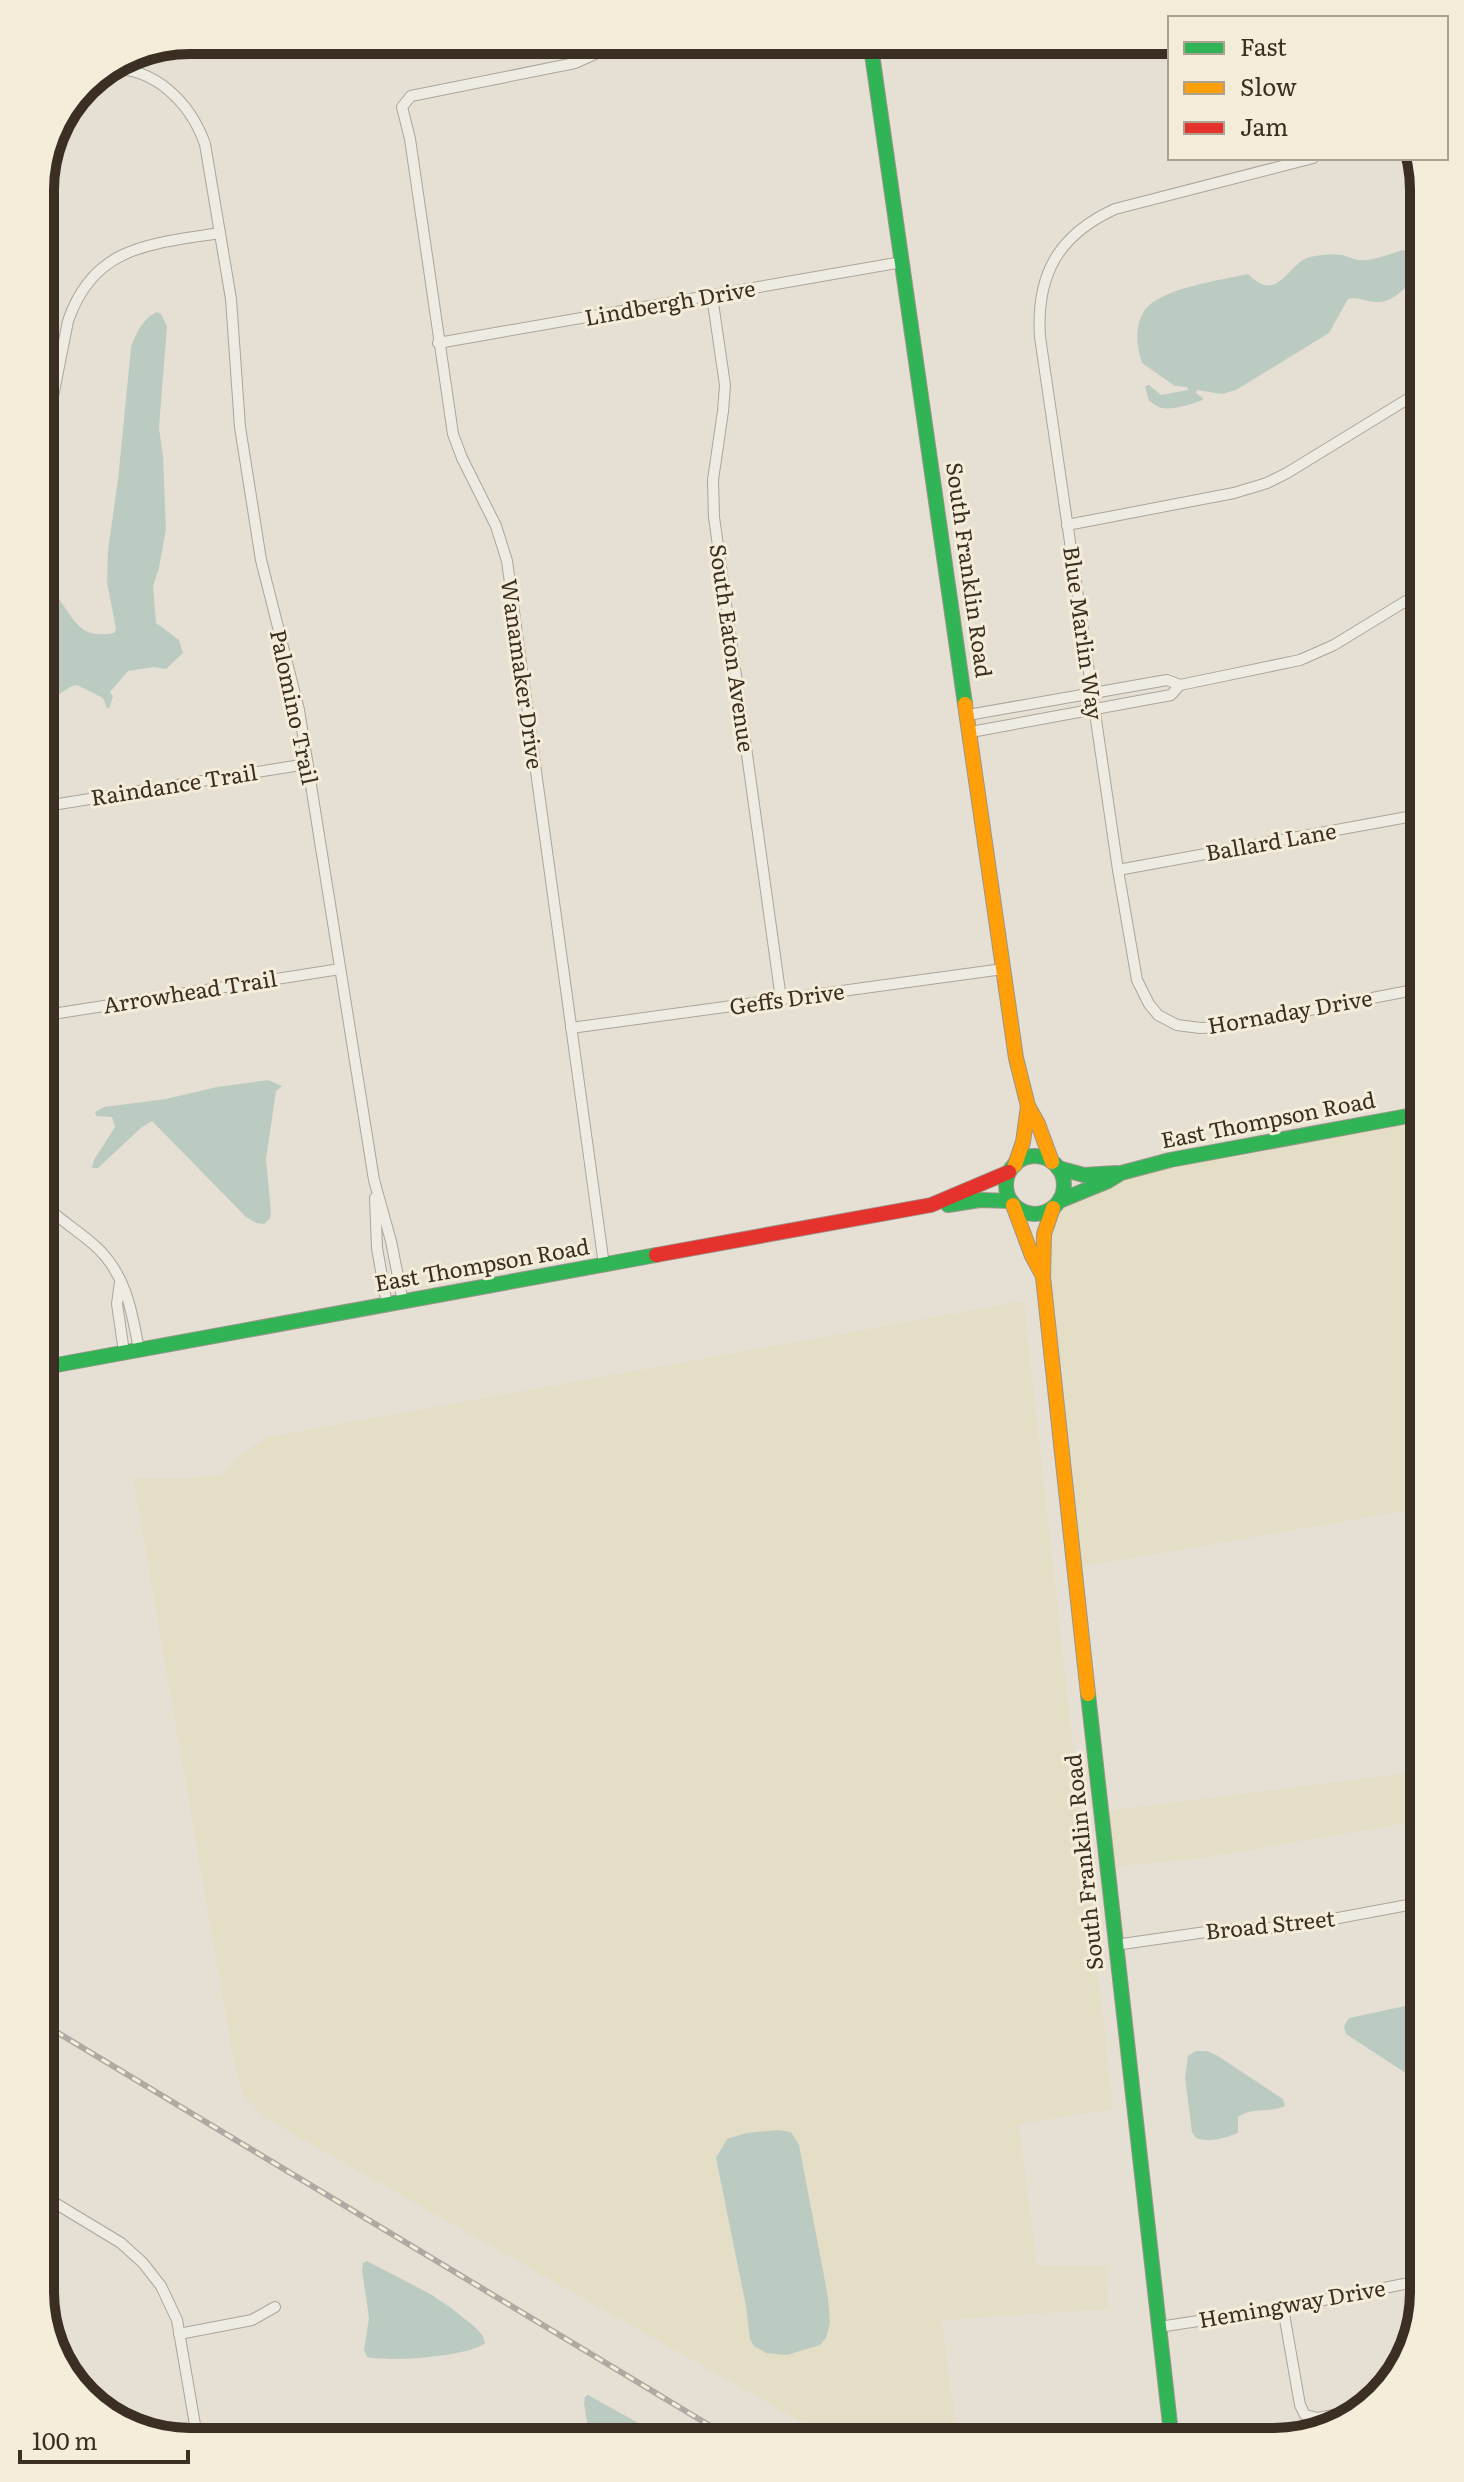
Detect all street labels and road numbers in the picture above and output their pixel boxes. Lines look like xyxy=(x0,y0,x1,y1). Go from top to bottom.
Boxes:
street label: Lindbergh Drive xyxy=(582,270,758,333)
street label: South Franklin Road xyxy=(939,460,1002,680)
street label: South Eaton Avenue xyxy=(703,542,764,754)
street label: Blue Marlin Way xyxy=(1056,544,1113,722)
street label: Wanamaker Drive xyxy=(494,577,553,771)
street label: Palomino Trail xyxy=(263,626,328,787)
street label: Raindance Trail xyxy=(88,754,259,813)
street label: Ballard Lane xyxy=(1203,813,1339,868)
street label: Arrowhead Trail xyxy=(100,960,279,1021)
street label: Geffs Drive xyxy=(727,973,846,1022)
street label: Hornaday Drive xyxy=(1205,980,1375,1041)
street label: East Thompson Road xyxy=(1158,1082,1378,1155)
street label: East Thompson Road xyxy=(372,1228,592,1299)
street label: South Franklin Road xyxy=(1055,1752,1110,1972)
street label: Broad Street xyxy=(1203,1900,1336,1947)
street label: Hemingway Drive xyxy=(1196,2270,1388,2335)

